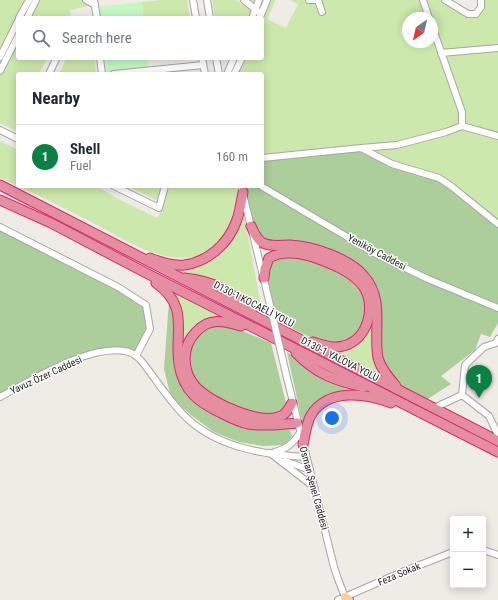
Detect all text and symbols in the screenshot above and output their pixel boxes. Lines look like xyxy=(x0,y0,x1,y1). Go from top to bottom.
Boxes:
north arrow xyxy=(402,12,438,48)
search box xyxy=(16,16,264,60)
icon: search xyxy=(30,27,52,49)
text: Search here xyxy=(62,29,132,47)
text: Nearby xyxy=(32,88,80,108)
text: Shell xyxy=(70,140,100,158)
text: 1 xyxy=(42,149,48,164)
text: 160 m xyxy=(216,149,248,164)
text: Fuel xyxy=(70,158,91,173)
street label: Yeniköy Caddesi xyxy=(346,232,408,272)
street label: D130-1 KOCAELİ YOLU xyxy=(212,278,297,329)
street label: D130-1 YALOVA YOLU xyxy=(299,335,381,384)
street label: Yavuz Özer Caddesi xyxy=(8,353,84,396)
pin: 1 xyxy=(466,365,492,398)
your location xyxy=(322,408,342,428)
street label: Osman Şenel Caddesi xyxy=(298,445,330,531)
map controls xyxy=(450,516,486,588)
button: + xyxy=(450,516,486,552)
button: − xyxy=(450,552,486,588)
street label: Feza Sokak xyxy=(376,560,422,588)

